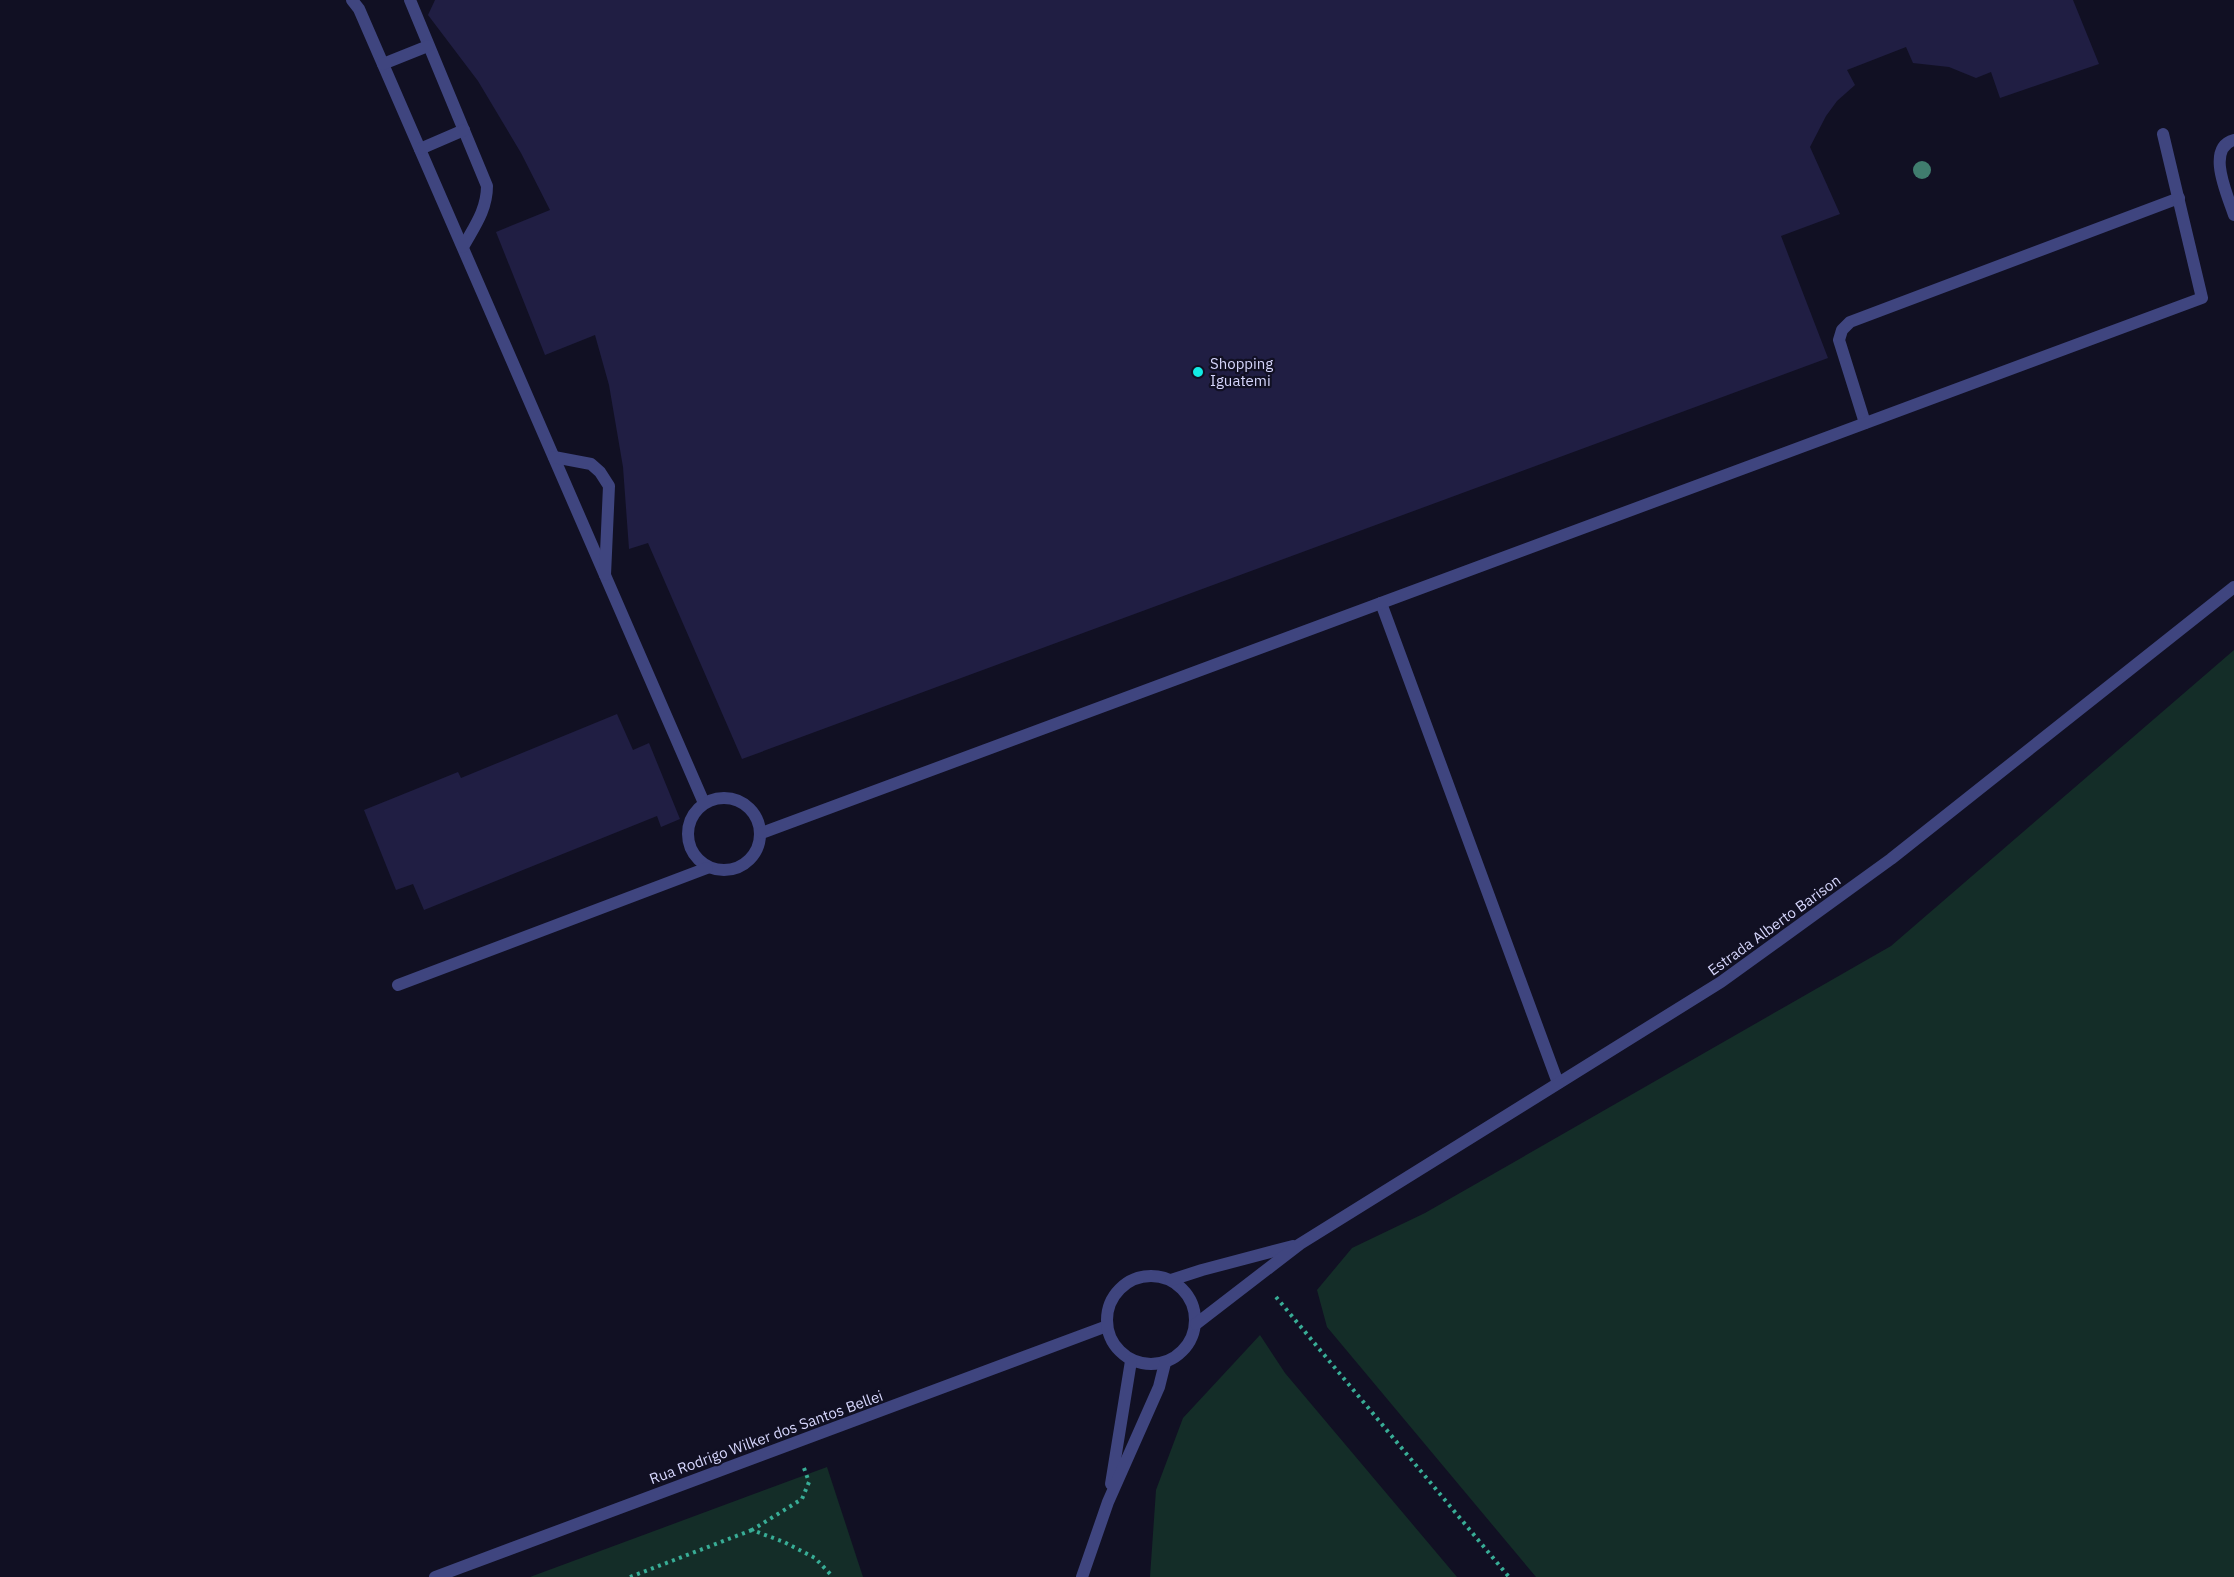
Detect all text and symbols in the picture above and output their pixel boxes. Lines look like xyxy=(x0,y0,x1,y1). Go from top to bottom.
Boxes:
place label: Shopping Iguatemi xyxy=(1210,354,1273,390)
marker: Shopping Iguatemi xyxy=(1191,365,1205,379)
street label: Estrada Alberto Barison xyxy=(1704,870,1844,980)
street label: Rua Rodrigo Wilker dos Santos Bellei xyxy=(647,1386,885,1488)

